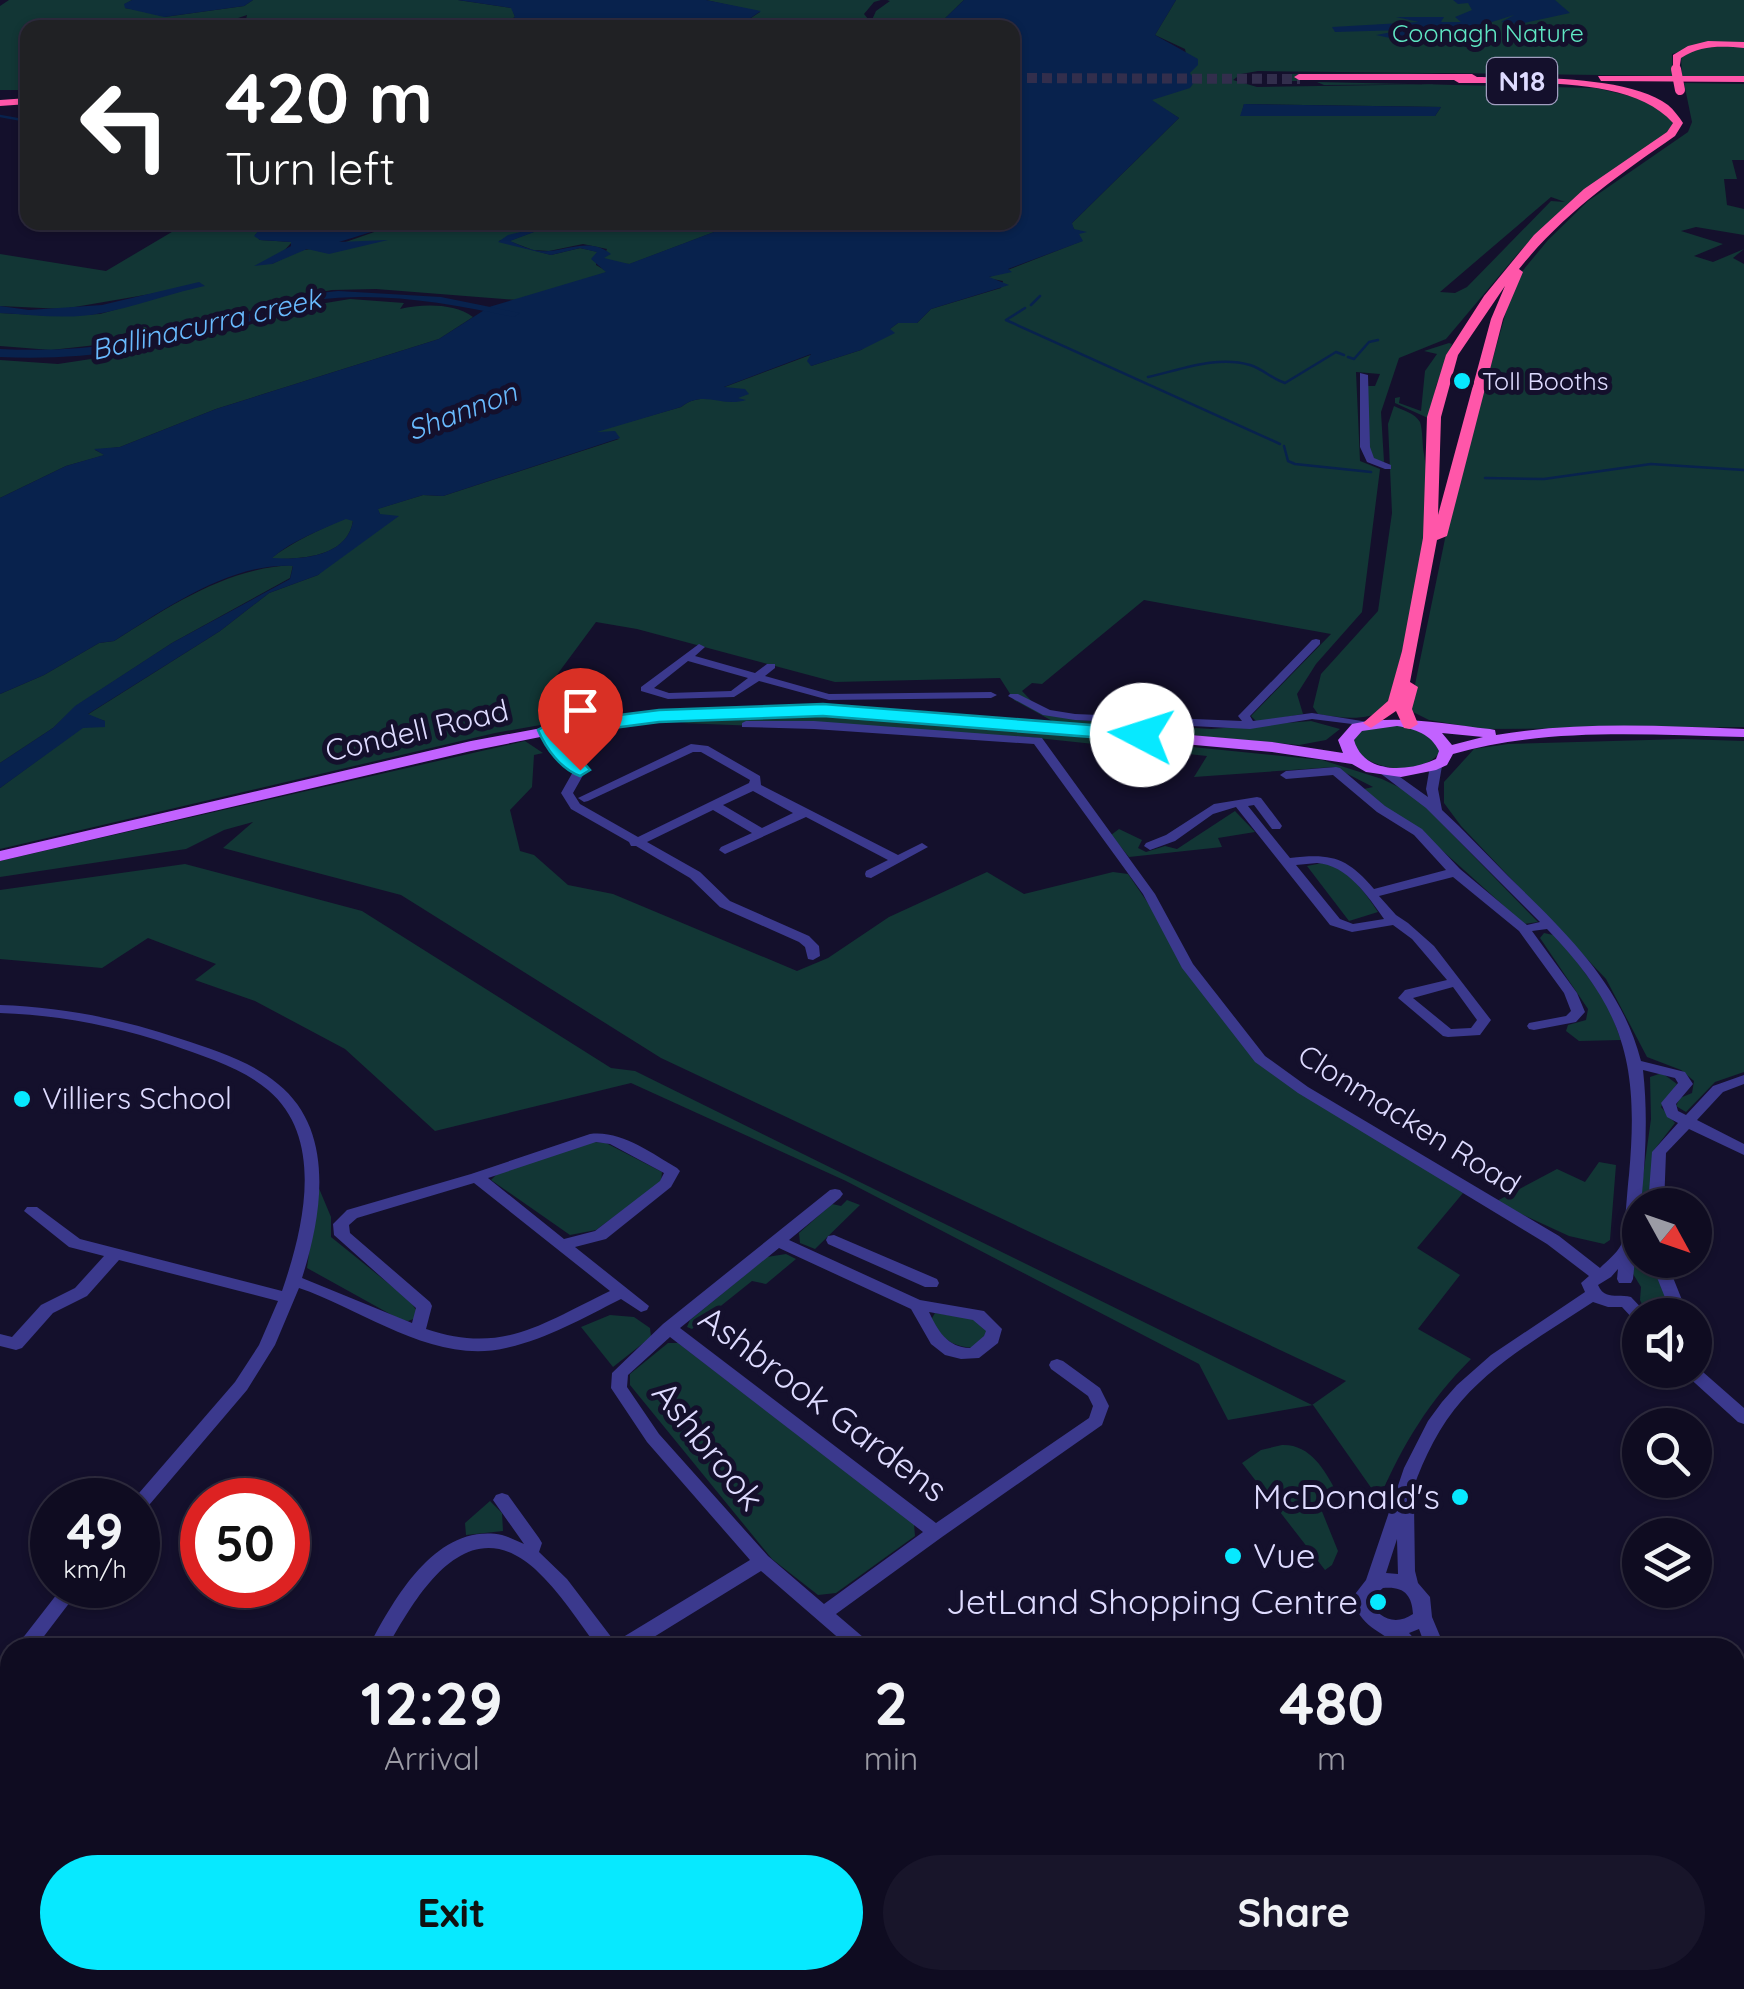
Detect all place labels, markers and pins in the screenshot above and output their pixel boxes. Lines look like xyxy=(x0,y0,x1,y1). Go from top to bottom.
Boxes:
place label: Toll Booths xyxy=(1482,365,1608,396)
marker: Toll Booths xyxy=(1451,370,1473,392)
pin xyxy=(538,668,623,771)
place label: Villiers School xyxy=(42,1079,232,1117)
marker: Villiers School xyxy=(11,1088,33,1110)
place label: McDonald's xyxy=(1253,1474,1440,1518)
marker: McDonald's xyxy=(1449,1486,1471,1508)
place label: Vue xyxy=(1253,1533,1316,1577)
marker: Vue xyxy=(1222,1545,1244,1567)
place label: JetLand Shopping Centre xyxy=(946,1579,1358,1623)
marker: JetLand Shopping Centre xyxy=(1367,1591,1389,1613)

